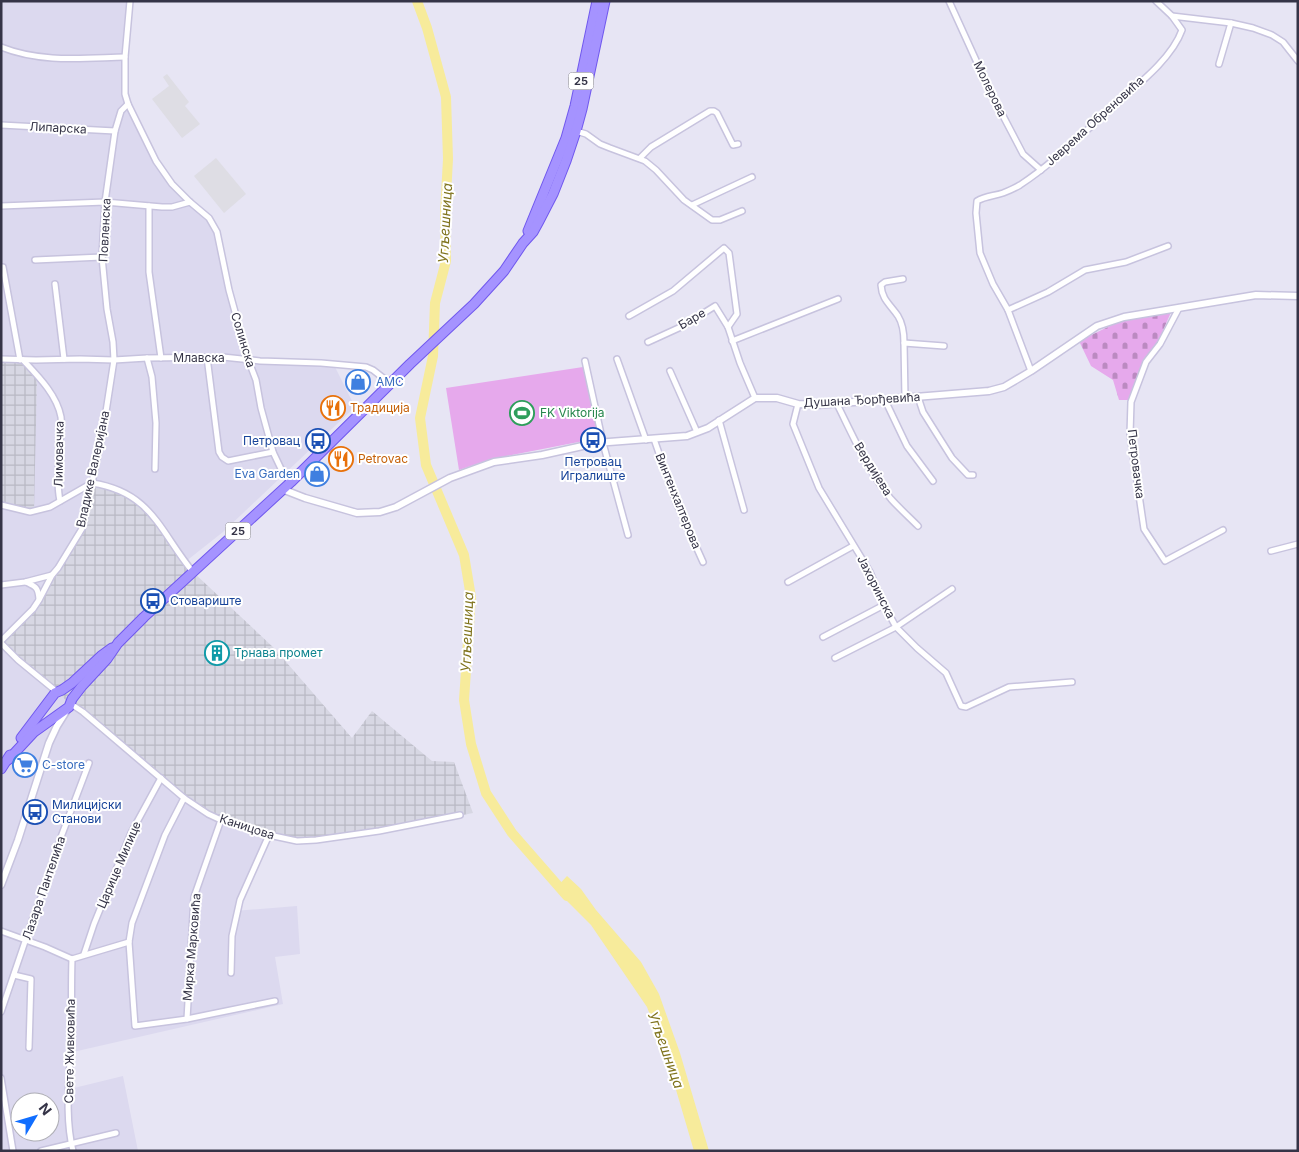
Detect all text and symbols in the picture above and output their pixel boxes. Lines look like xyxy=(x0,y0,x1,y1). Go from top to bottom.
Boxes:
street label: Молерова xyxy=(971,59,1010,119)
road number: 25 xyxy=(568,72,594,90)
street label: Јеврема Обреновића xyxy=(1042,73,1147,169)
street label: Липарска xyxy=(29,119,87,136)
water label: Угљешница xyxy=(434,182,455,264)
street label: Повленска xyxy=(95,198,114,262)
street label: Баре xyxy=(676,305,708,332)
street label: Солинска xyxy=(228,310,259,369)
street label: Млавска xyxy=(173,350,225,365)
shop icon: AMC xyxy=(345,369,371,395)
place label: AMC xyxy=(376,374,404,389)
street label: Душана Ђорђевића xyxy=(803,389,921,410)
restaurant icon: Традиција xyxy=(320,395,346,421)
place label: Традиција xyxy=(350,400,410,415)
sports icon: FK Viktorija xyxy=(509,400,535,426)
place label: FK Viktorija xyxy=(540,405,605,420)
street label: Владике Валеријана xyxy=(73,409,112,529)
street label: Лимовачка xyxy=(50,421,67,487)
bus stop icon: Петровац Игралиште xyxy=(580,427,606,453)
bus stop icon: Петровац xyxy=(305,428,331,454)
street label: Петровачка xyxy=(1125,428,1148,500)
place label: Петровац xyxy=(243,433,300,448)
street label: Вердијева xyxy=(851,439,896,498)
restaurant icon: Petrovac xyxy=(328,446,354,472)
place label: Petrovac xyxy=(358,451,408,466)
street label: Винтенхалтерова xyxy=(652,451,705,551)
place label: Петровац Игралиште xyxy=(561,454,625,483)
shop icon: Eva Garden xyxy=(304,461,330,487)
place label: Eva Garden xyxy=(235,466,300,481)
road number: 25 xyxy=(226,522,250,540)
street label: Јахоринска xyxy=(854,553,899,621)
bus stop icon: Стовариште xyxy=(140,588,166,614)
water label: Угљешница xyxy=(457,591,476,672)
place label: Стовариште xyxy=(170,593,242,608)
building icon: Трнава промет xyxy=(204,640,230,666)
place label: Трнава промет xyxy=(234,645,323,660)
supermarket icon: C-store xyxy=(12,752,38,778)
place label: C-store xyxy=(42,757,85,772)
place label: Милицијски Станови xyxy=(52,797,122,826)
bus stop icon: Милицијски Станови xyxy=(22,799,48,825)
street label: Каницова xyxy=(218,811,277,842)
street label: Царице Милице xyxy=(93,819,144,911)
street label: Лазара Пантелића xyxy=(19,834,68,942)
street label: Мирка Марковића xyxy=(179,893,204,1001)
street label: Свете Живковића xyxy=(61,998,78,1104)
water label: Угљешница xyxy=(645,1009,688,1091)
north arrow xyxy=(10,1092,60,1142)
text: N xyxy=(36,1099,56,1118)

